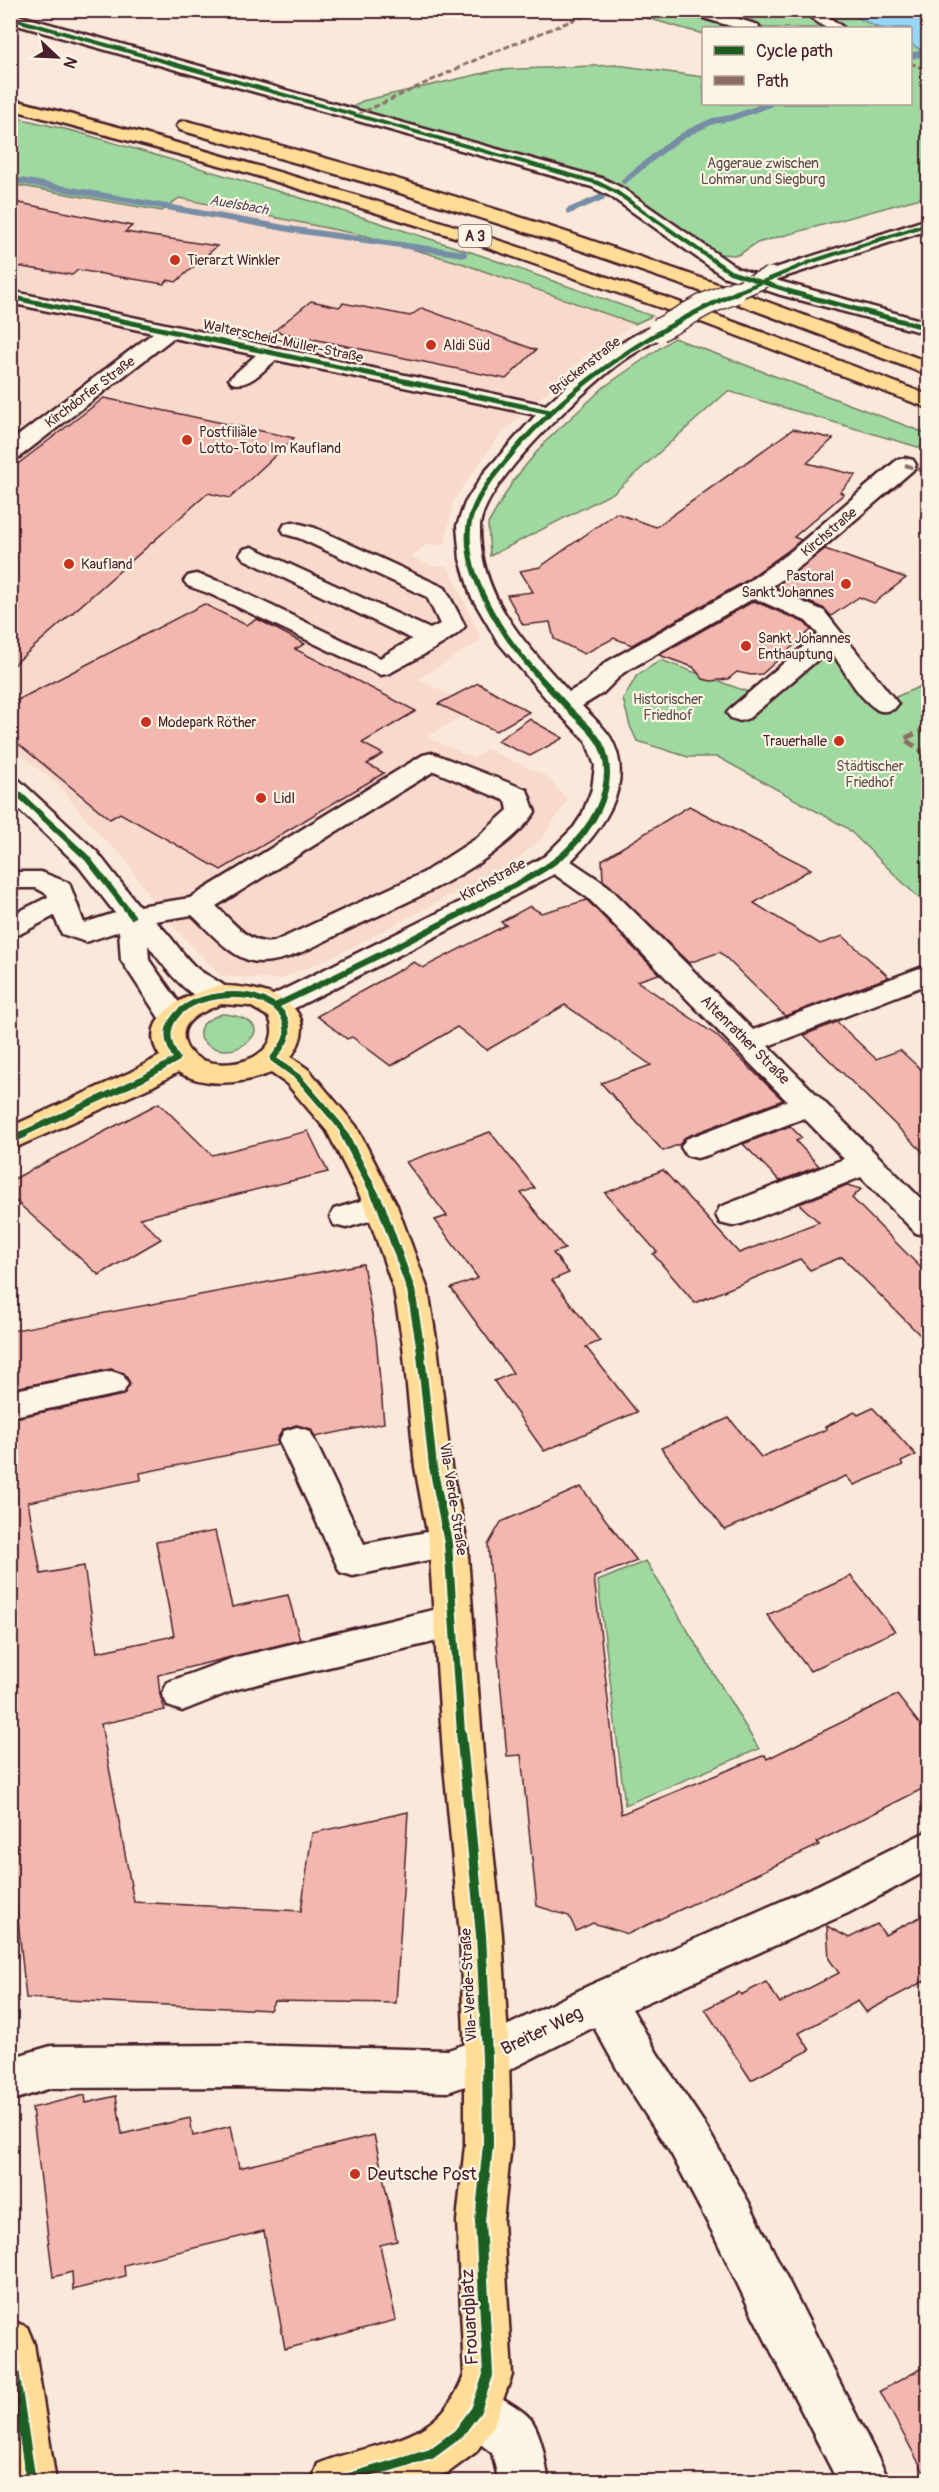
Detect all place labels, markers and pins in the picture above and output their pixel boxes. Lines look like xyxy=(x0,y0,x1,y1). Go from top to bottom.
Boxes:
place label: Tierarzt Winkler xyxy=(187,252,280,269)
marker: Tierarzt Winkler xyxy=(168,253,182,267)
place label: Aldi Süd xyxy=(443,337,490,354)
marker: Aldi Süd xyxy=(424,338,438,352)
place label: Postfiliale Lotto-Toto Im Kaufland xyxy=(199,424,341,457)
marker: Postfiliale Lotto-Toto Im Kaufland xyxy=(180,433,194,447)
place label: Kaufland xyxy=(81,556,133,573)
marker: Kaufland xyxy=(62,557,76,571)
place label: Pastoral Sankt Johannes xyxy=(741,568,835,601)
marker: Pastoral Sankt Johannes xyxy=(839,577,853,591)
place label: Sankt Johannes Enthauptung xyxy=(758,630,851,663)
marker: Sankt Johannes Enthauptung xyxy=(739,639,753,653)
place label: Modepark Röther xyxy=(158,714,256,731)
marker: Modepark Röther xyxy=(139,715,153,729)
place label: Trauerhalle xyxy=(763,733,827,750)
marker: Trauerhalle xyxy=(832,734,846,748)
place label: Lidl xyxy=(273,789,295,808)
marker: Lidl xyxy=(254,791,268,805)
place label: Deutsche Post xyxy=(367,2163,478,2186)
marker: Deutsche Post xyxy=(348,2167,362,2181)

